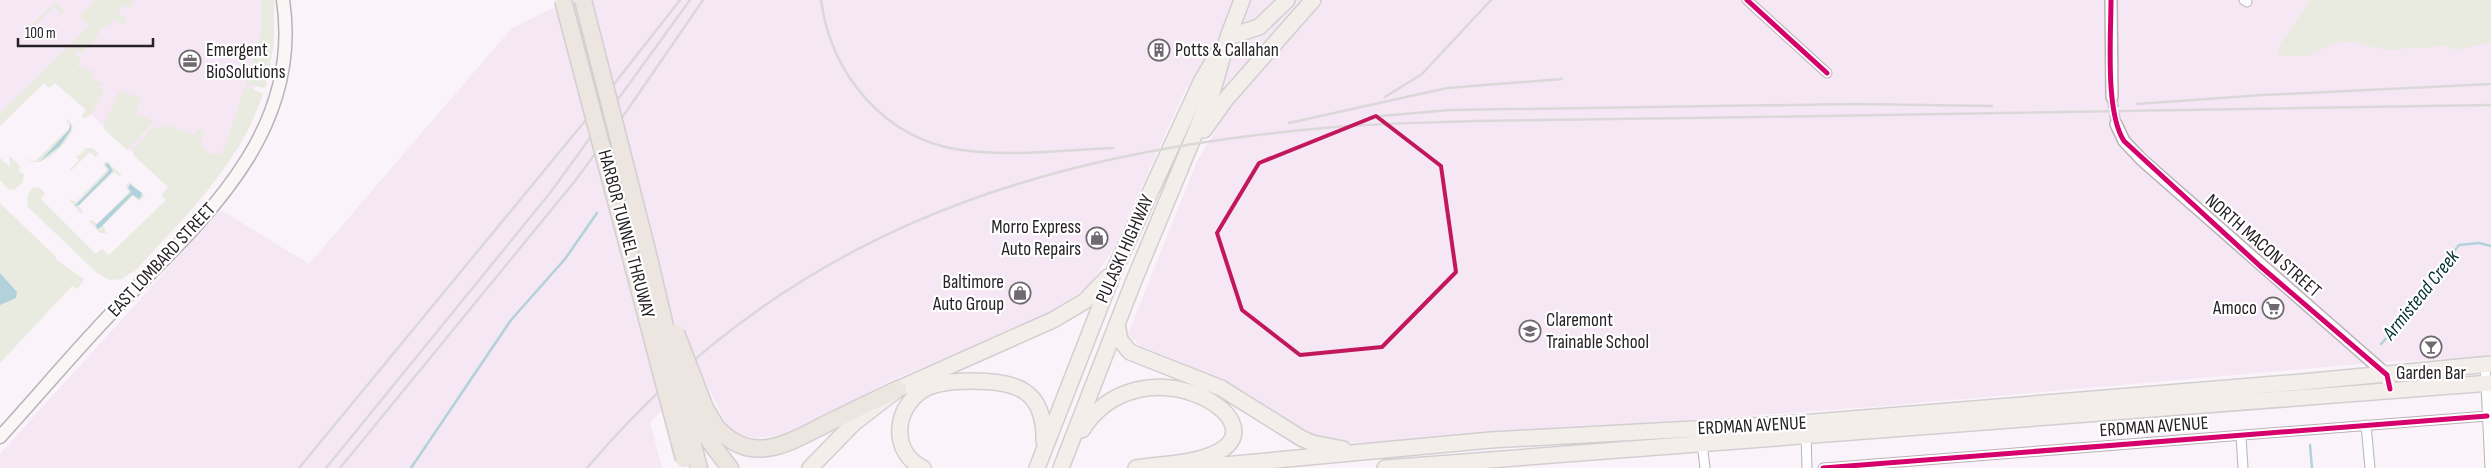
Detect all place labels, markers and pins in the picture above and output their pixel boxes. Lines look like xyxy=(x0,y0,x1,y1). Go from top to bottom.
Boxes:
building icon: Potts & Callahan xyxy=(1147,38,1171,62)
place label: Emergent BioSolutions xyxy=(206,39,286,84)
place label: Potts & Callahan xyxy=(1175,39,1279,62)
office icon: Emergent BioSolutions xyxy=(178,49,202,73)
place label: Morro Express Auto Repairs xyxy=(991,216,1081,261)
shop icon: Morro Express Auto Repairs xyxy=(1085,226,1109,250)
place label: Baltimore Auto Group xyxy=(932,271,1004,316)
shop icon: Baltimore Auto Group xyxy=(1008,281,1032,305)
supermarket icon: Amoco xyxy=(2261,296,2285,320)
place label: Amoco xyxy=(2212,297,2257,320)
place label: Claremont Trainable School xyxy=(1546,309,1649,354)
school or university icon: Claremont Trainable School xyxy=(1518,319,1542,343)
bar icon: Garden Bar xyxy=(2419,335,2443,359)
place label: Garden Bar xyxy=(2396,362,2466,385)

